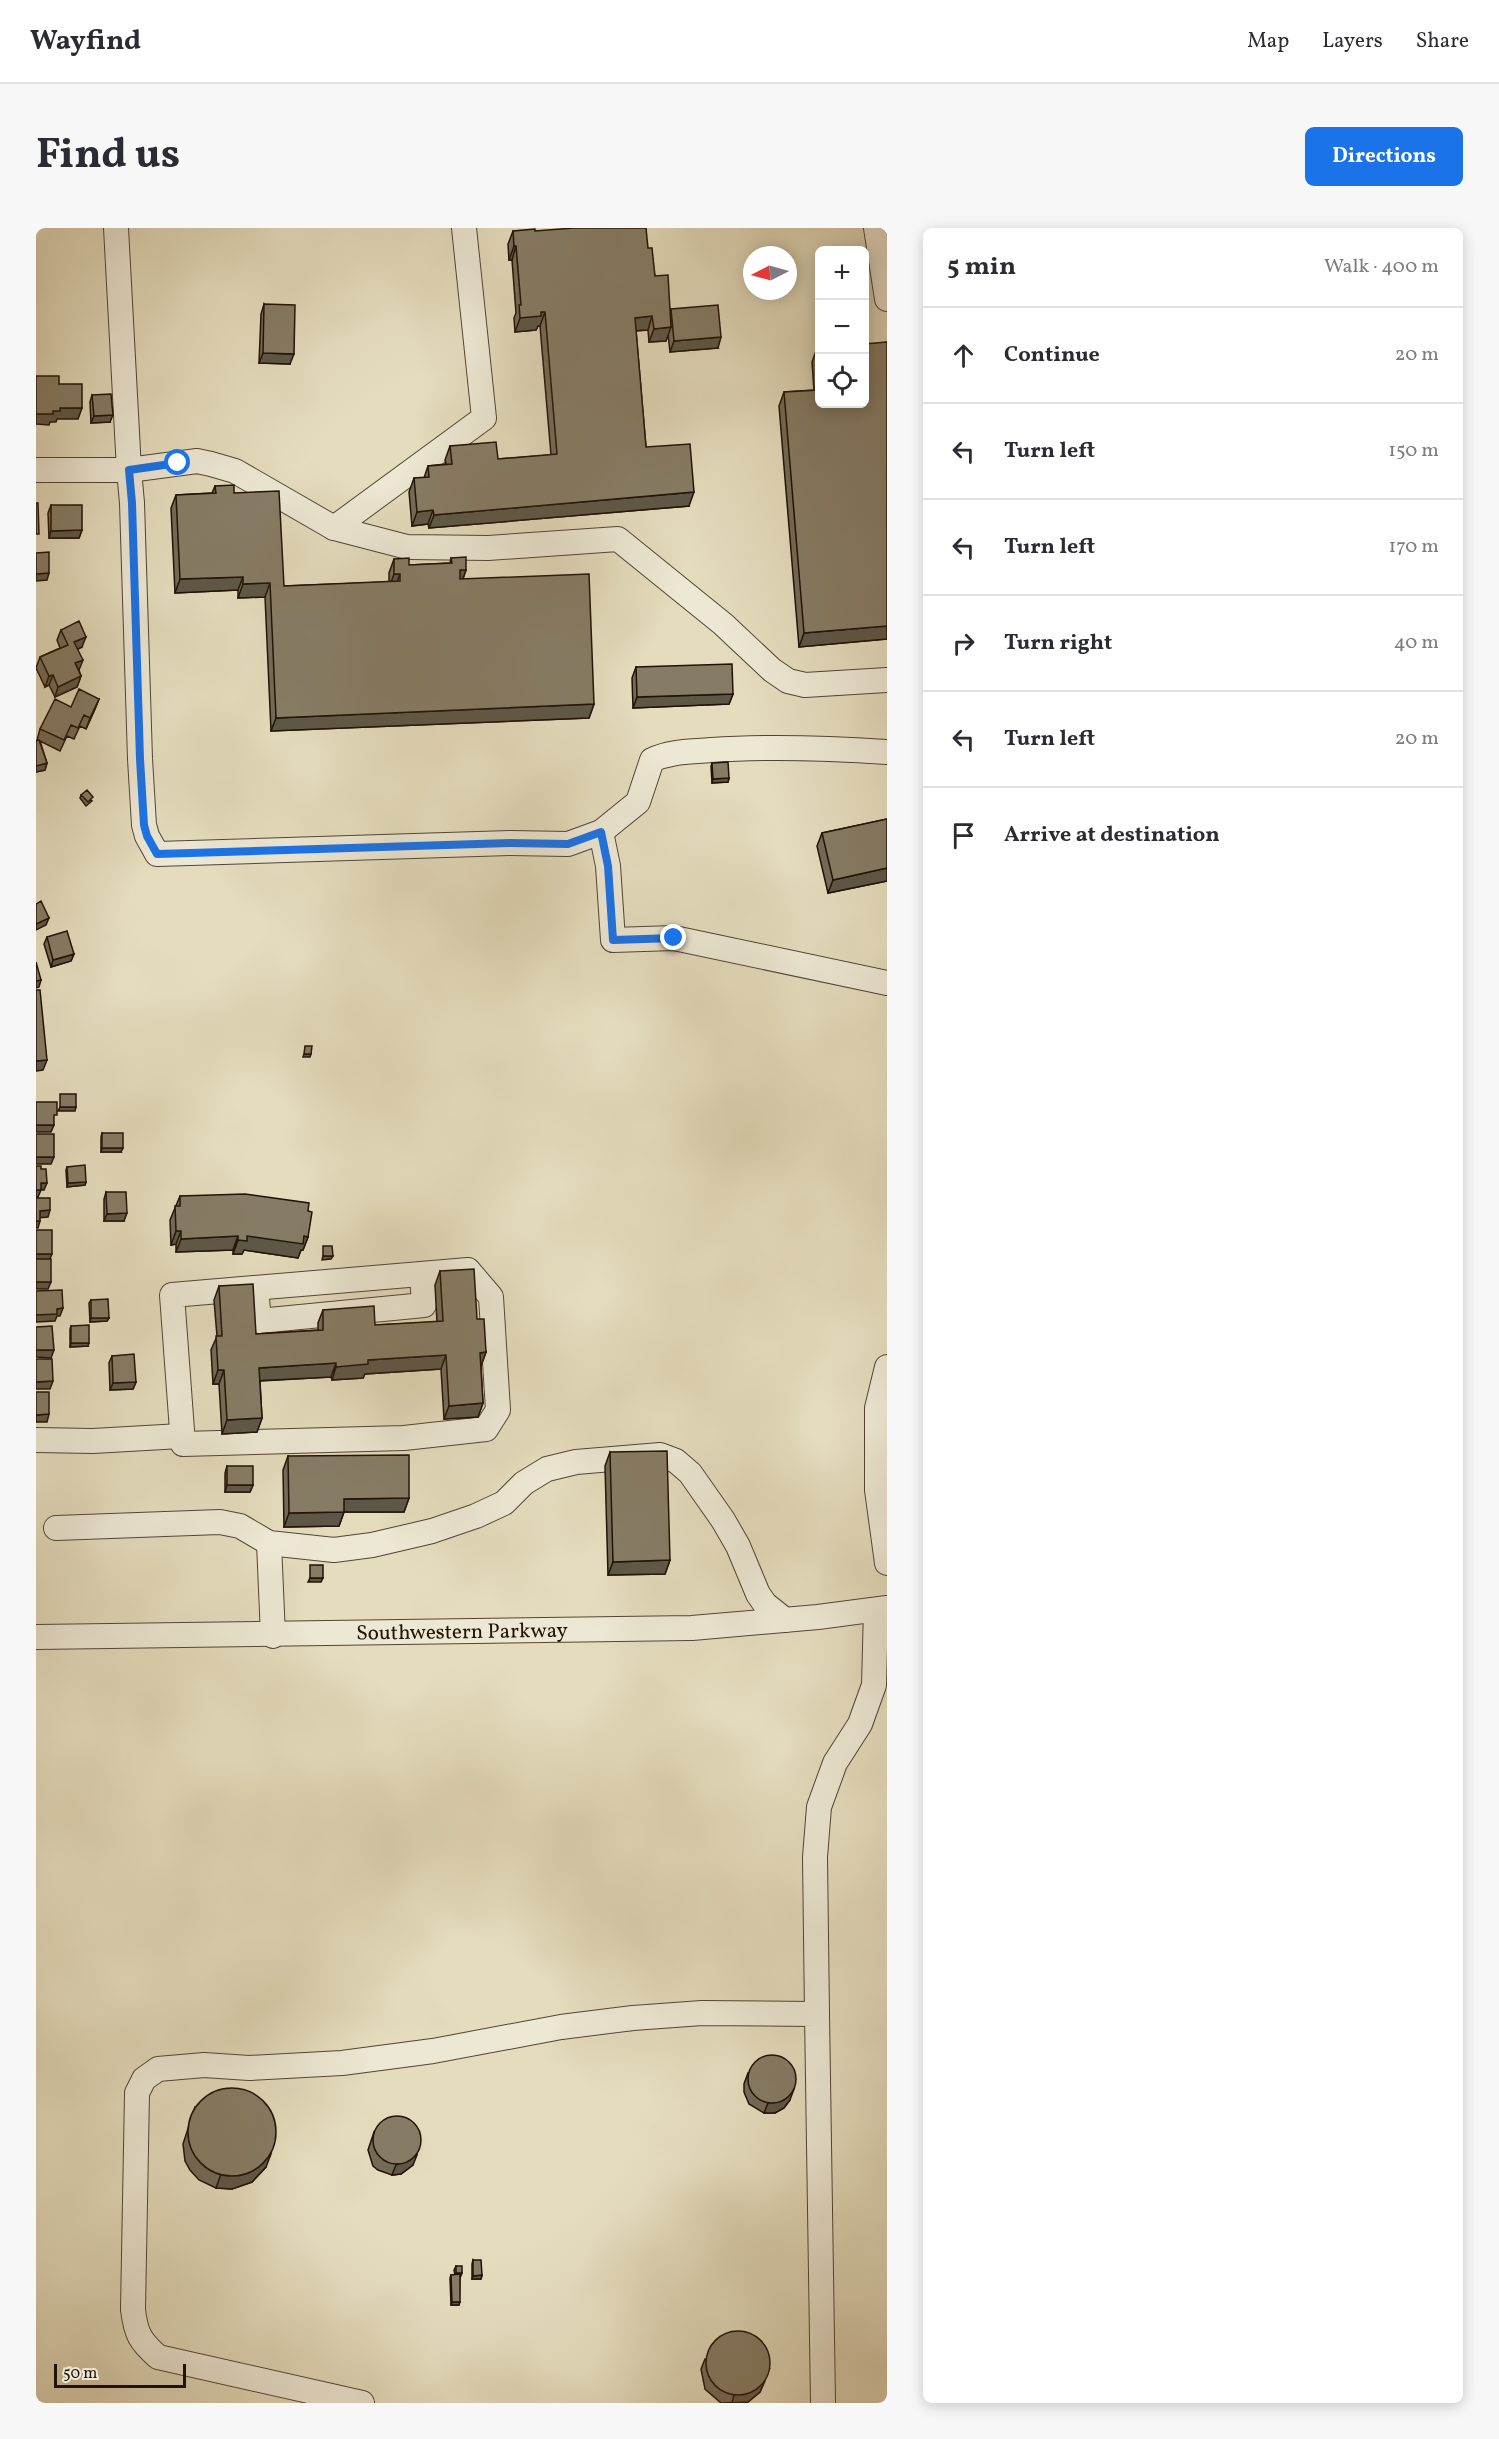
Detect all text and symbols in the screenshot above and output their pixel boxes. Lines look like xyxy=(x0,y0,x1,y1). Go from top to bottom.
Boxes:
text: Wayfind xyxy=(30,22,141,61)
text: Map xyxy=(1247,27,1289,56)
text: Layers xyxy=(1322,27,1383,56)
text: Share xyxy=(1416,27,1469,56)
text: Find us xyxy=(36,127,180,186)
button: Directions xyxy=(1305,127,1463,186)
north arrow xyxy=(743,246,797,300)
map controls xyxy=(815,246,869,408)
button: + xyxy=(815,246,869,300)
text: 5 min xyxy=(947,249,1016,285)
text: Walk · 400 m xyxy=(1324,253,1439,281)
button: − xyxy=(815,300,869,354)
icon: ahead xyxy=(947,339,980,372)
text: Continue xyxy=(1004,340,1100,371)
text: 20 m xyxy=(1395,341,1439,369)
button: locate xyxy=(815,354,869,408)
icon: left xyxy=(947,435,980,468)
text: Turn left xyxy=(1004,436,1095,467)
text: 150 m xyxy=(1388,437,1439,465)
route start xyxy=(164,449,190,475)
icon: left xyxy=(947,531,980,564)
text: Turn left xyxy=(1004,532,1095,563)
text: 170 m xyxy=(1389,533,1439,561)
icon: right xyxy=(947,627,980,660)
text: Turn right xyxy=(1004,628,1112,659)
text: 40 m xyxy=(1394,629,1439,657)
icon: left xyxy=(947,723,980,756)
text: Turn left xyxy=(1004,724,1095,755)
text: 20 m xyxy=(1395,725,1439,753)
icon: arrive xyxy=(947,819,980,852)
text: Arrive at destination xyxy=(1004,820,1220,851)
route end xyxy=(660,924,686,950)
street label: Southwestern Parkway xyxy=(356,1617,569,1649)
scale bar xyxy=(54,2361,186,2388)
text: 50 m xyxy=(63,2363,97,2385)

